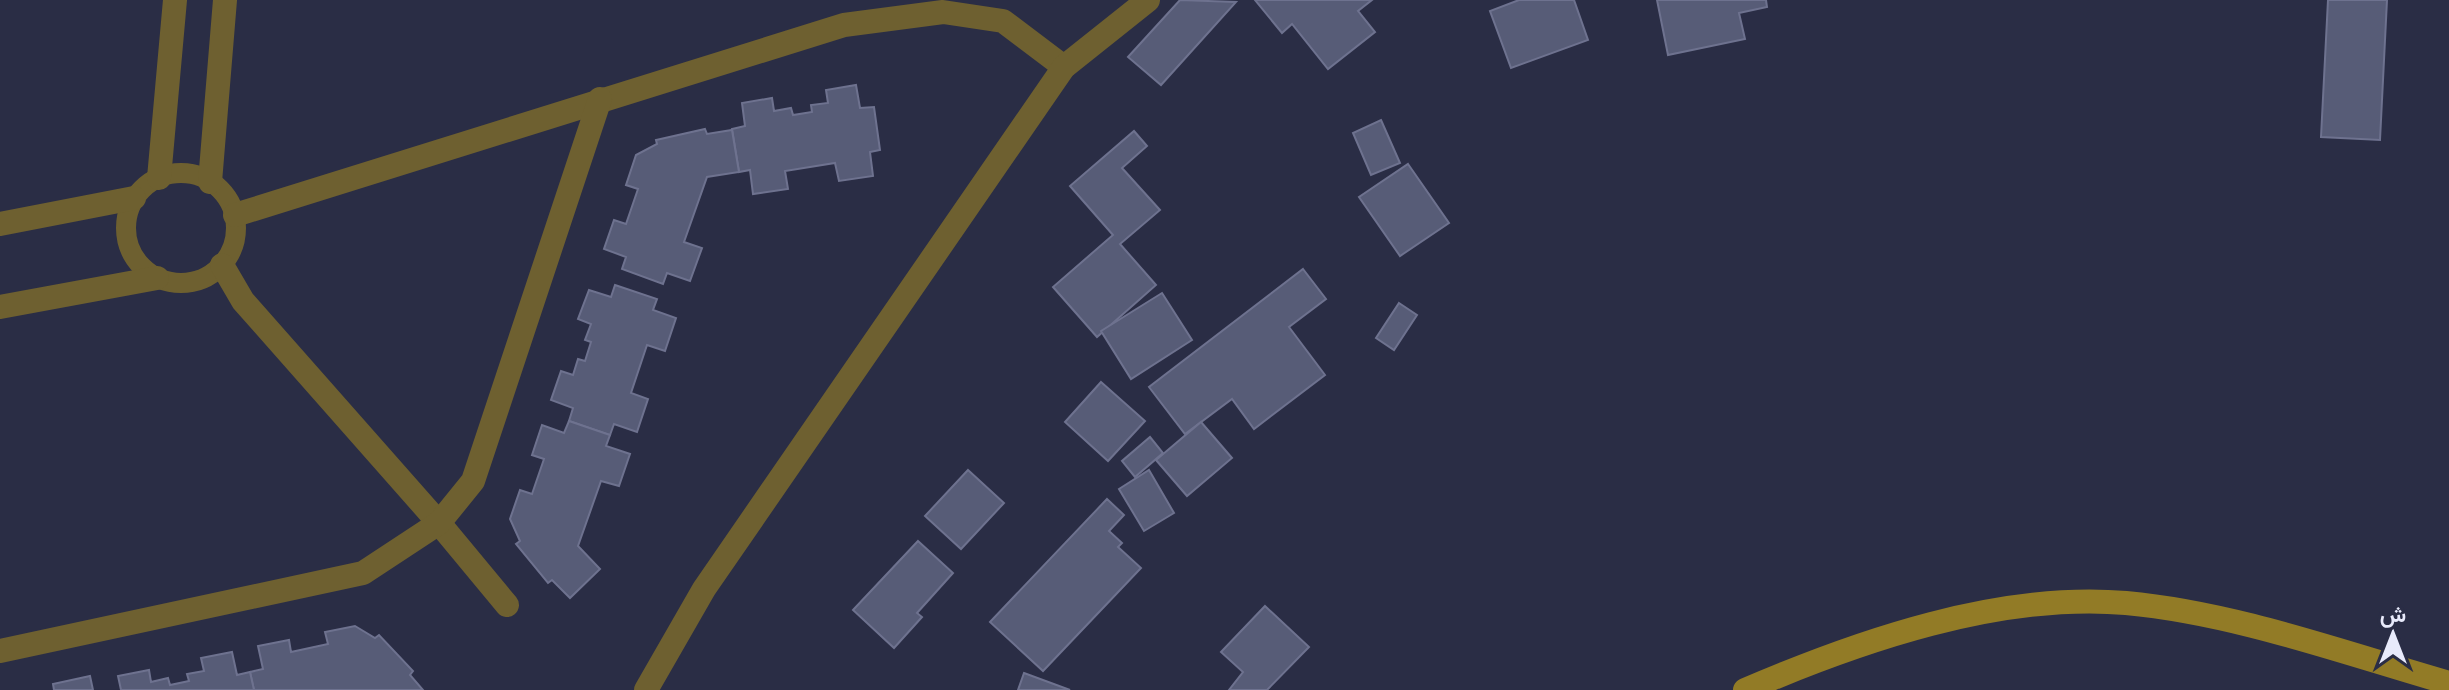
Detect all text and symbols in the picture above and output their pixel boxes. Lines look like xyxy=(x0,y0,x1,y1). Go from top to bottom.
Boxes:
north arrow xyxy=(2353,594,2433,674)
text: ش xyxy=(2380,601,2406,628)

